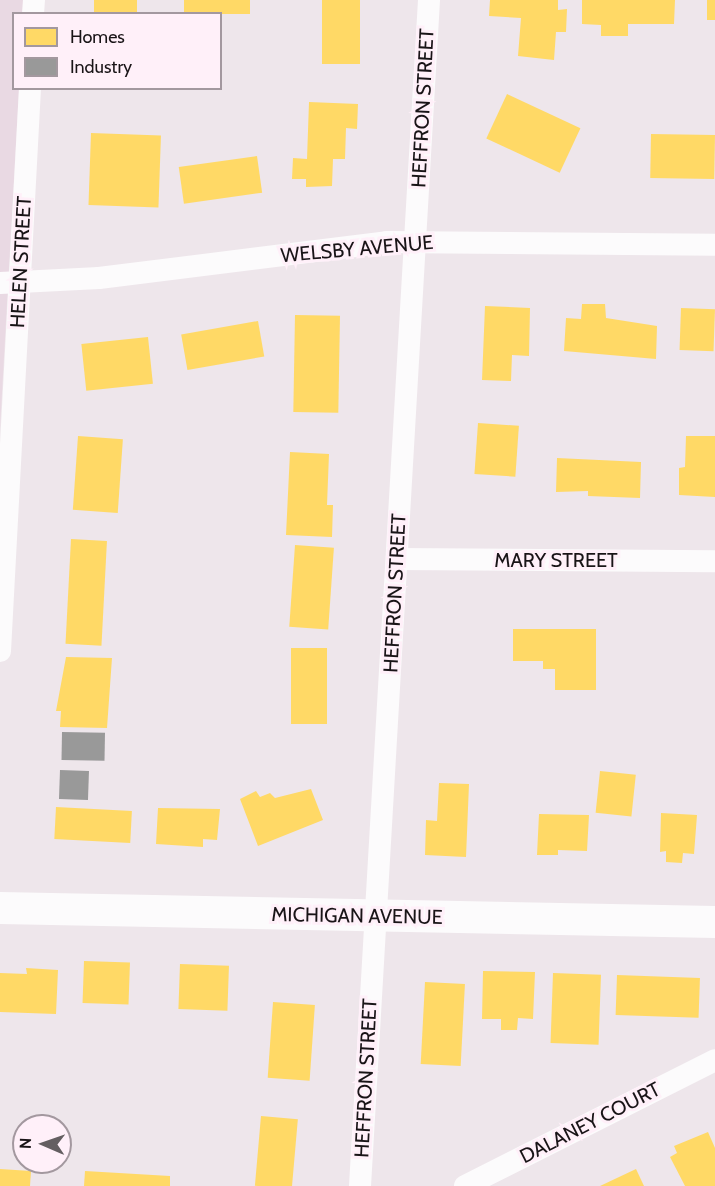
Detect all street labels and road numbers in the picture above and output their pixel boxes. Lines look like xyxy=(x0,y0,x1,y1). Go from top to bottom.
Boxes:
street label: HEFFRON STREET xyxy=(407,28,439,188)
street label: HELEN STREET xyxy=(6,195,36,329)
street label: WELSBY AVENUE xyxy=(280,230,434,268)
street label: HEFFRON STREET xyxy=(379,513,411,673)
street label: MARY STREET xyxy=(494,548,618,572)
street label: MICHIGAN AVENUE xyxy=(271,903,443,929)
street label: HEFFRON STREET xyxy=(350,998,382,1158)
street label: DALANEY COURT xyxy=(516,1077,664,1169)

